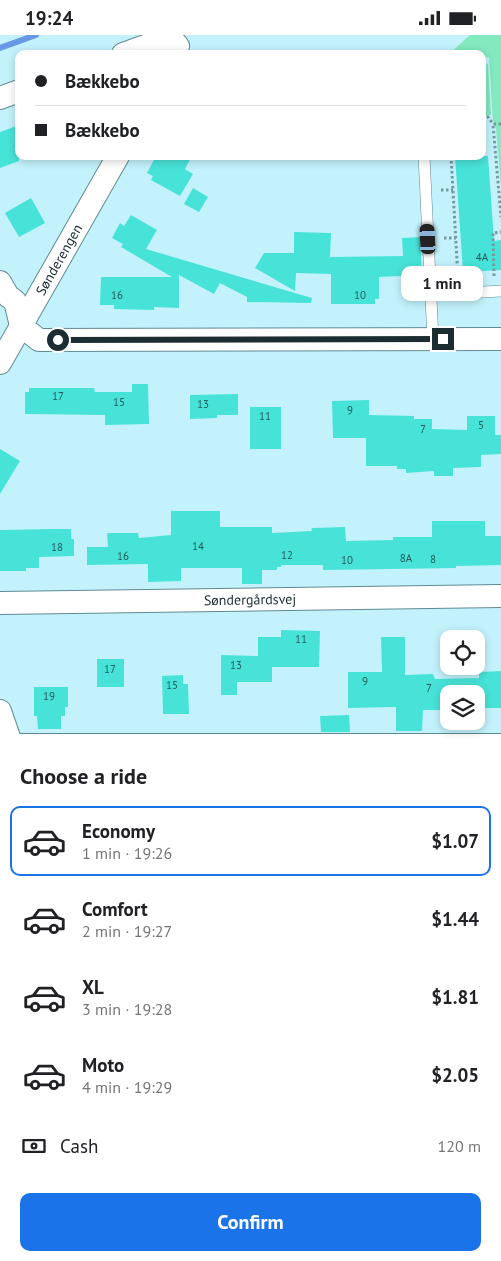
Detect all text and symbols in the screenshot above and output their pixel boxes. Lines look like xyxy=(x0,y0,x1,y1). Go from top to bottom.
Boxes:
text: 19:24 xyxy=(25,6,73,30)
text: Bækkebo xyxy=(65,69,140,93)
text: Bækkebo xyxy=(65,118,140,142)
street label: Sønderengen xyxy=(32,221,86,298)
car xyxy=(419,224,436,254)
house number: 4A xyxy=(476,250,489,264)
callout: 1 min xyxy=(402,267,484,301)
text: 1 min xyxy=(422,273,462,293)
house number: 16 xyxy=(111,288,123,302)
house number: 10 xyxy=(354,288,366,302)
route end xyxy=(432,328,454,350)
route start xyxy=(47,329,69,351)
house number: 17 xyxy=(52,389,64,403)
house number: 15 xyxy=(113,395,125,409)
house number: 13 xyxy=(197,397,209,411)
house number: 9 xyxy=(347,403,353,417)
house number: 11 xyxy=(259,409,271,423)
house number: 5 xyxy=(478,418,484,432)
house number: 7 xyxy=(420,422,426,436)
house number: 14 xyxy=(192,539,204,553)
house number: 18 xyxy=(51,540,63,554)
house number: 12 xyxy=(281,548,293,562)
house number: 16 xyxy=(117,549,129,563)
house number: 8A xyxy=(400,551,413,565)
house number: 8 xyxy=(430,552,436,566)
house number: 10 xyxy=(341,553,353,567)
street label: Søndergårdsvej xyxy=(204,590,296,609)
map controls xyxy=(440,630,485,730)
button: locate xyxy=(440,630,485,675)
house number: 11 xyxy=(295,632,307,646)
house number: 13 xyxy=(230,658,242,672)
house number: 17 xyxy=(104,662,116,676)
house number: 9 xyxy=(362,674,368,688)
house number: 15 xyxy=(166,678,178,692)
house number: 7 xyxy=(426,681,432,695)
button: layers xyxy=(440,685,485,730)
house number: 19 xyxy=(43,689,55,703)
text: Choose a ride xyxy=(20,762,147,790)
icon: car xyxy=(22,819,67,864)
text: Economy xyxy=(82,819,155,843)
text: $1.07 xyxy=(431,829,479,853)
text: 1 min · 19:26 xyxy=(82,843,172,863)
icon: car xyxy=(22,897,67,942)
text: Comfort xyxy=(82,897,148,921)
text: $1.44 xyxy=(431,907,479,931)
text: 2 min · 19:27 xyxy=(82,921,172,941)
icon: car xyxy=(22,975,67,1020)
text: XL xyxy=(82,975,104,999)
text: $1.81 xyxy=(431,985,479,1009)
text: 3 min · 19:28 xyxy=(82,999,172,1019)
icon: car xyxy=(22,1053,67,1098)
text: Moto xyxy=(82,1053,124,1077)
text: $2.05 xyxy=(431,1063,479,1087)
text: 4 min · 19:29 xyxy=(82,1077,172,1097)
icon: cash xyxy=(20,1132,48,1160)
text: Cash xyxy=(60,1134,98,1158)
text: 120 m xyxy=(438,1136,481,1156)
button: Confirm xyxy=(20,1193,481,1251)

